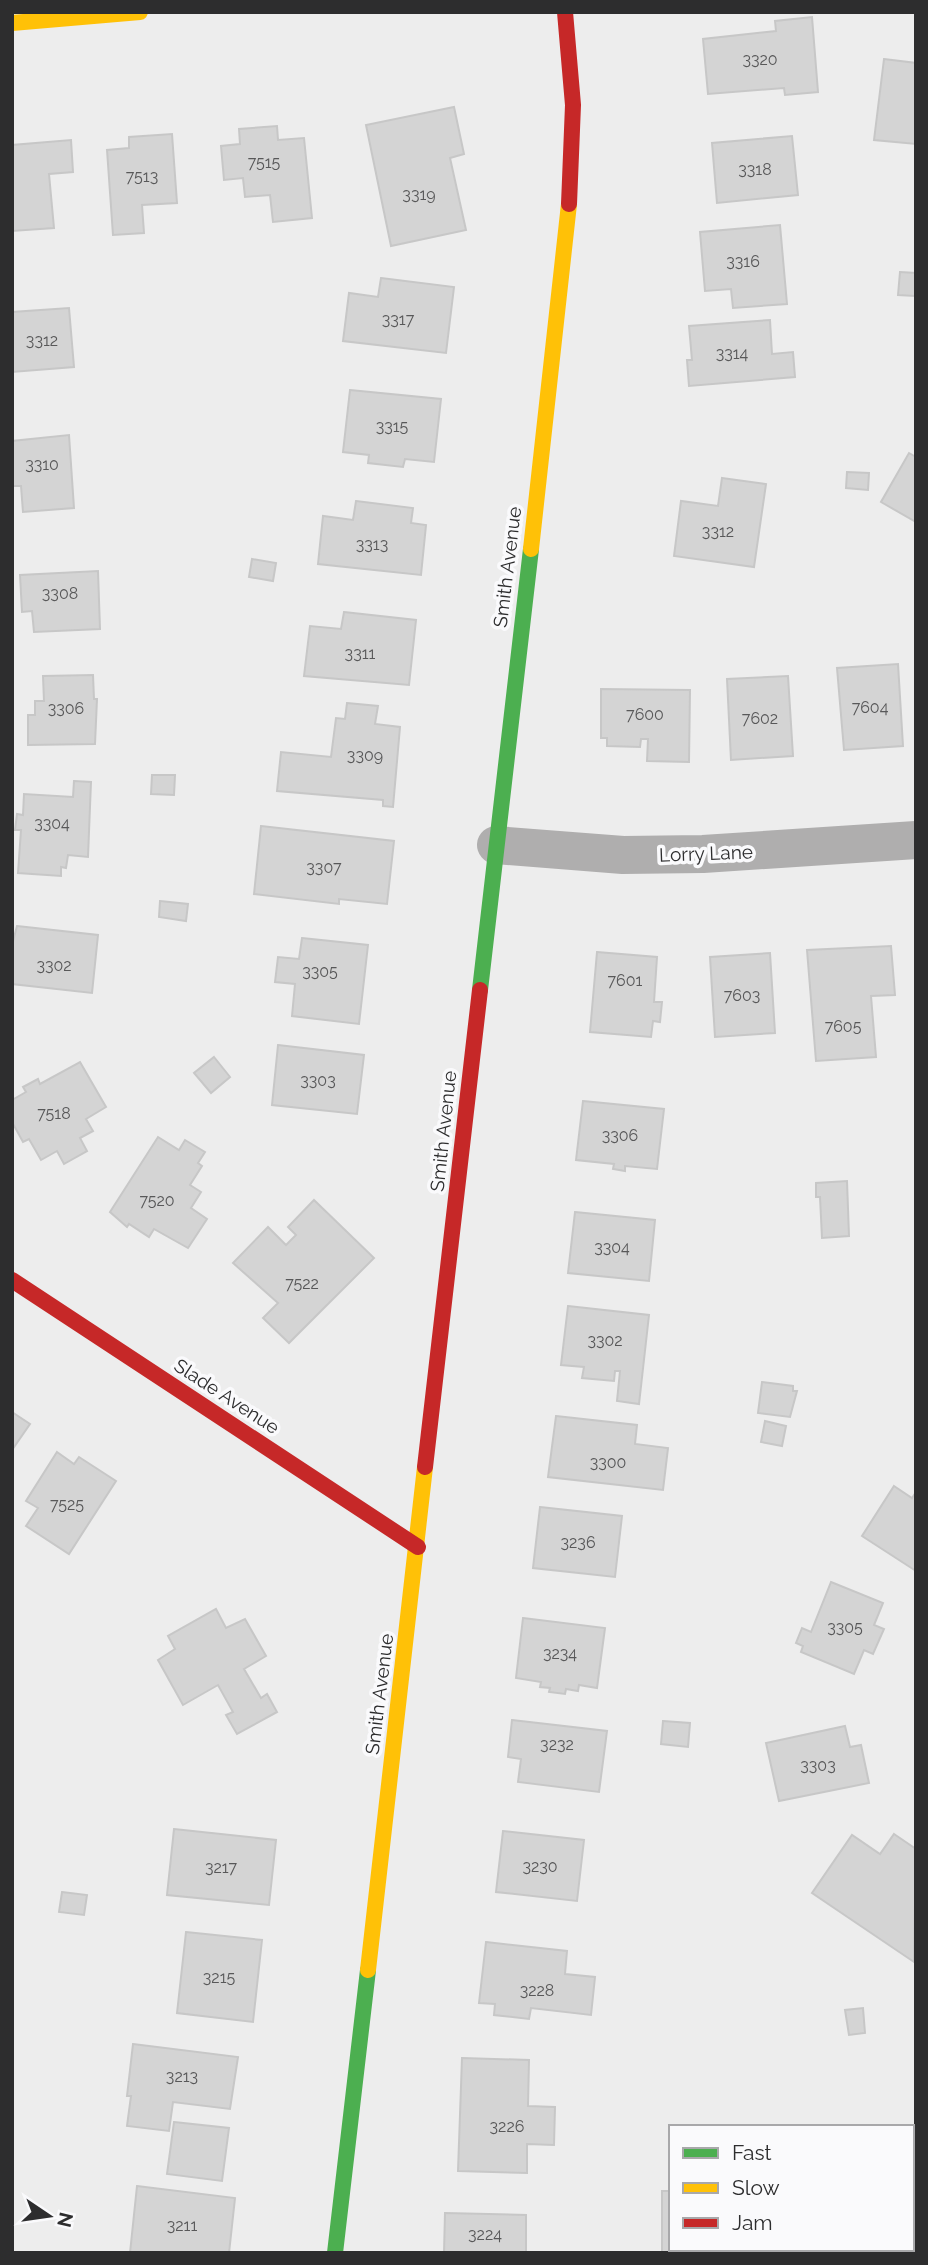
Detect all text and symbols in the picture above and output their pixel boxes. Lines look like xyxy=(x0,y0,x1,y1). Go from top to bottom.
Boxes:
house number: 3320 xyxy=(742,50,778,69)
house number: 7515 xyxy=(248,153,281,172)
house number: 3318 xyxy=(738,160,772,179)
house number: 7513 xyxy=(126,167,158,186)
house number: 3319 xyxy=(402,185,436,204)
house number: 3316 xyxy=(726,252,760,271)
house number: 3317 xyxy=(382,310,415,329)
house number: 3312 xyxy=(26,331,58,350)
house number: 3314 xyxy=(716,344,749,363)
house number: 3315 xyxy=(376,417,409,436)
house number: 3310 xyxy=(25,455,59,474)
street label: Smith Avenue xyxy=(489,505,525,629)
house number: 3312 xyxy=(702,522,734,541)
house number: 3313 xyxy=(356,535,388,554)
house number: 3308 xyxy=(42,584,78,603)
house number: 3311 xyxy=(345,644,376,663)
house number: 7604 xyxy=(852,698,889,717)
house number: 3306 xyxy=(48,699,84,718)
house number: 7600 xyxy=(626,705,664,724)
house number: 7602 xyxy=(742,709,778,728)
house number: 3309 xyxy=(347,746,383,765)
house number: 3304 xyxy=(34,814,70,833)
street label: Lorry Lane xyxy=(659,840,753,866)
house number: 3307 xyxy=(306,858,342,877)
house number: 3302 xyxy=(36,956,72,975)
house number: 3305 xyxy=(302,962,338,981)
house number: 7601 xyxy=(608,971,643,990)
house number: 7603 xyxy=(724,986,760,1005)
house number: 7605 xyxy=(825,1017,862,1036)
street label: Smith Avenue xyxy=(426,1069,460,1193)
house number: 3303 xyxy=(300,1071,336,1090)
house number: 7518 xyxy=(37,1104,71,1123)
house number: 3306 xyxy=(602,1126,638,1145)
house number: 7520 xyxy=(139,1191,175,1210)
house number: 3304 xyxy=(594,1238,630,1257)
house number: 7522 xyxy=(285,1274,319,1293)
house number: 3302 xyxy=(587,1331,623,1350)
street label: Slade Avenue xyxy=(170,1354,284,1438)
house number: 3300 xyxy=(590,1453,626,1472)
house number: 7525 xyxy=(50,1495,84,1514)
house number: 3236 xyxy=(560,1533,596,1552)
house number: 3305 xyxy=(827,1618,863,1637)
street label: Smith Avenue xyxy=(361,1632,397,1756)
house number: 3234 xyxy=(543,1644,577,1663)
house number: 3232 xyxy=(540,1735,574,1754)
house number: 3303 xyxy=(800,1756,836,1775)
house number: 3230 xyxy=(522,1857,558,1876)
house number: 3217 xyxy=(205,1858,238,1877)
house number: 3215 xyxy=(203,1968,236,1987)
house number: 3228 xyxy=(520,1981,554,2000)
house number: 3213 xyxy=(166,2067,198,2086)
house number: 3226 xyxy=(490,2117,524,2136)
legend xyxy=(669,2125,914,2251)
text: Fast xyxy=(732,2140,772,2165)
text: Slow xyxy=(732,2175,780,2200)
north arrow xyxy=(14,2181,84,2251)
text: N xyxy=(53,2210,78,2229)
text: Jam xyxy=(732,2210,773,2235)
house number: 3211 xyxy=(167,2216,197,2235)
house number: 3224 xyxy=(468,2225,502,2244)

